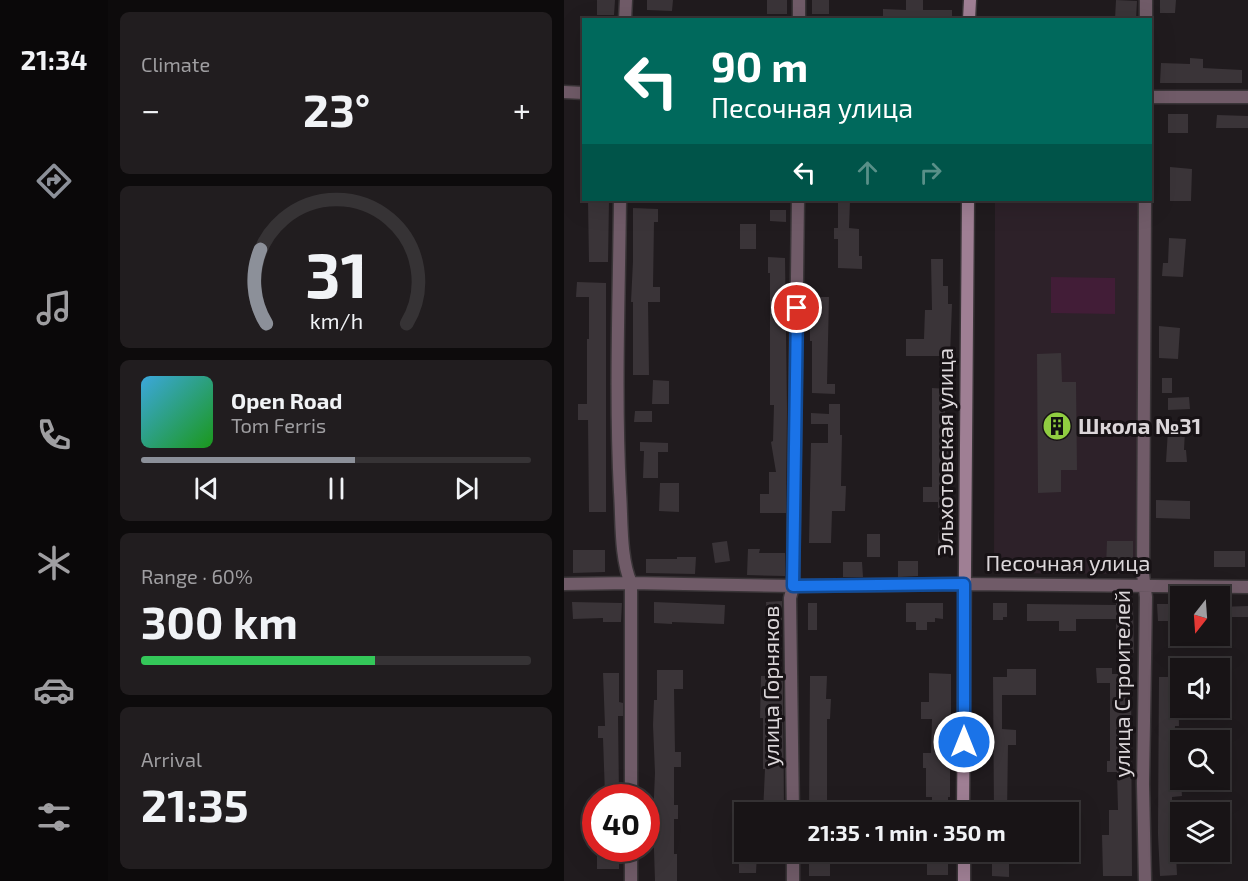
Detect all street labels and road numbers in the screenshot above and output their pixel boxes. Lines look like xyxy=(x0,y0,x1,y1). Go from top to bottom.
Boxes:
street label: Эльхотовская улица xyxy=(931,348,958,556)
street label: Песочная улица xyxy=(986,549,1150,576)
street label: улица Строителей xyxy=(1108,590,1135,778)
street label: улица Горняков xyxy=(757,606,784,766)

